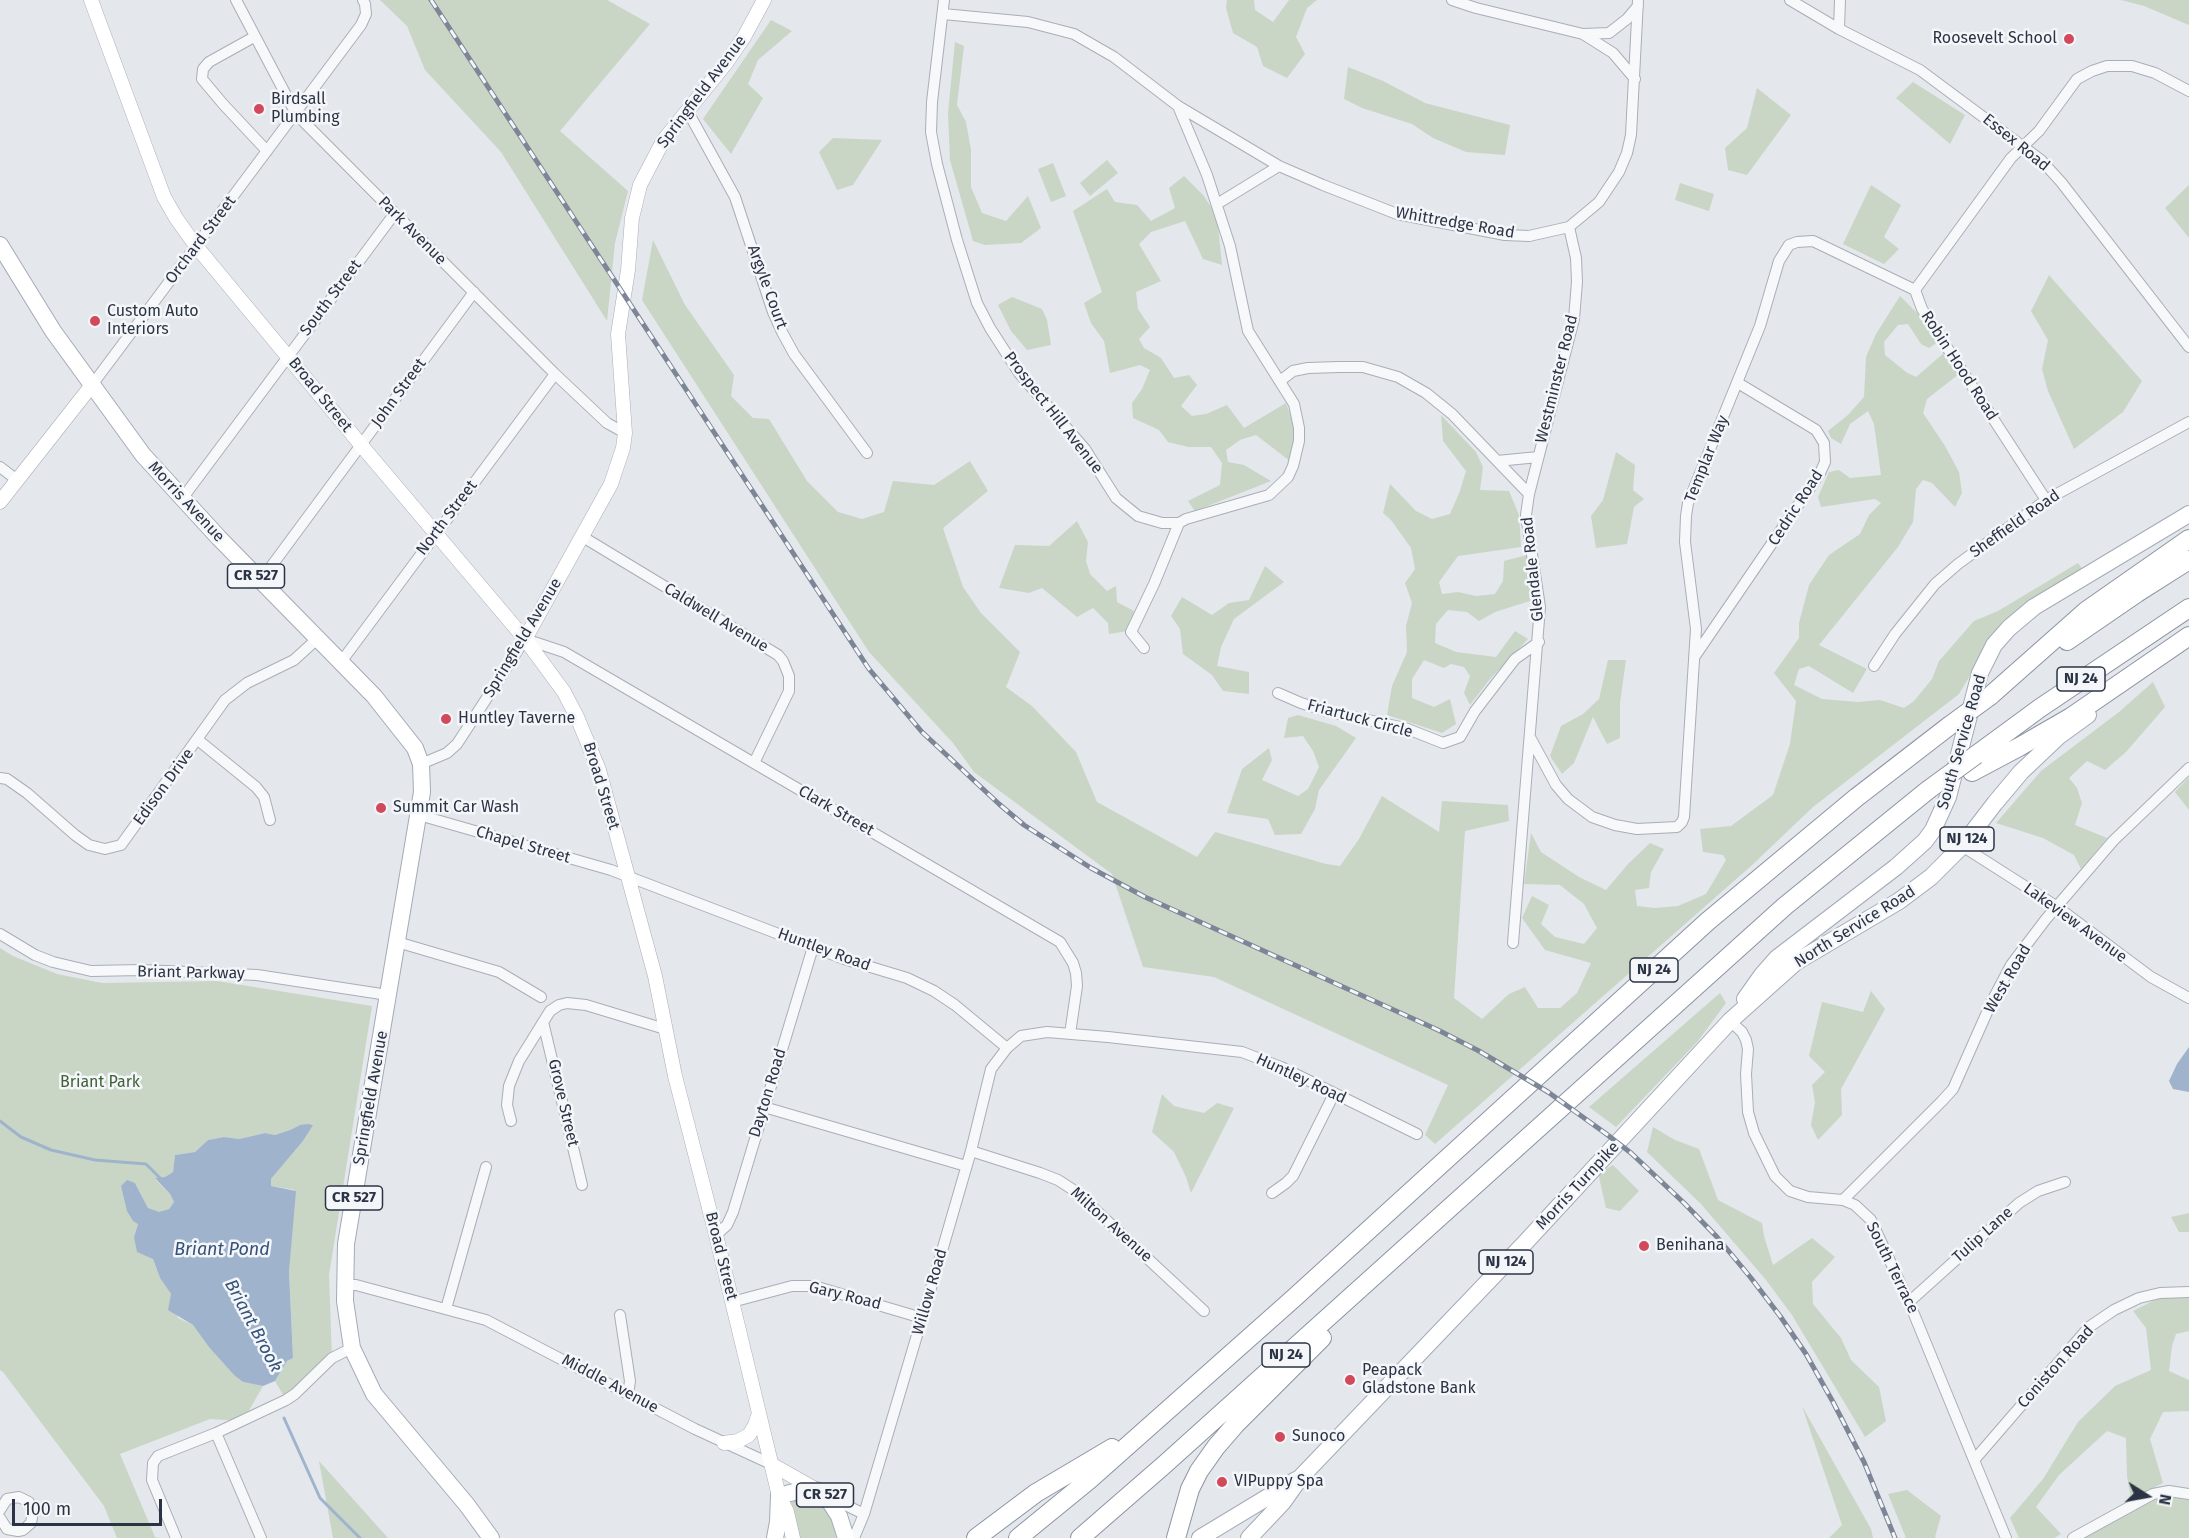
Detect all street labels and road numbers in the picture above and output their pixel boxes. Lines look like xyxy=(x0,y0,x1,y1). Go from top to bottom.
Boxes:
street label: Springfield Avenue xyxy=(653,32,751,152)
street label: Essex Road xyxy=(1979,110,2053,176)
street label: Orchard Street xyxy=(162,192,240,288)
street label: Park Avenue xyxy=(374,193,450,269)
street label: Whittredge Road xyxy=(1394,203,1516,243)
street label: Argyle Court xyxy=(743,242,791,332)
street label: South Street xyxy=(296,256,366,340)
street label: Robin Hood Road xyxy=(1916,308,2002,424)
street label: Westminster Road xyxy=(1532,313,1582,445)
street label: Prospect Hill Avenue xyxy=(999,348,1107,478)
street label: Broad Street xyxy=(284,354,356,436)
street label: John Street xyxy=(368,355,430,431)
street label: Templar Way xyxy=(1681,413,1733,505)
street label: Morris Avenue xyxy=(144,458,228,546)
street label: Cedric Road xyxy=(1764,467,1828,549)
street label: North Street xyxy=(412,477,482,559)
street label: Sheffield Road xyxy=(1966,486,2064,562)
street label: Glendale Road xyxy=(1518,516,1548,622)
road number: CR 527 xyxy=(228,564,284,588)
street label: Springfield Avenue xyxy=(480,575,566,701)
street label: Caldwell Avenue xyxy=(660,579,772,657)
road number: NJ 24 xyxy=(2057,667,2105,691)
street label: South Service Road xyxy=(1933,672,1991,812)
street label: Friartuck Circle xyxy=(1305,696,1415,742)
street label: Broad Street xyxy=(579,740,623,832)
street label: Edison Drive xyxy=(130,745,198,829)
street label: Clark Street xyxy=(795,782,877,840)
street label: Chapel Street xyxy=(474,822,572,868)
road number: NJ 124 xyxy=(1940,827,1994,851)
street label: Lakeview Avenue xyxy=(2020,879,2130,967)
street label: North Service Road xyxy=(1791,882,1919,972)
street label: Huntley Road xyxy=(775,924,873,976)
street label: West Road xyxy=(1981,941,2035,1017)
road number: NJ 24 xyxy=(1630,958,1678,982)
street label: Briant Parkway xyxy=(137,962,245,984)
street label: Springfield Avenue xyxy=(350,1029,392,1167)
street label: Dayton Road xyxy=(745,1046,791,1140)
street label: Huntley Road xyxy=(1253,1050,1349,1108)
street label: Grove Street xyxy=(544,1057,582,1149)
street label: Morris Turnpike xyxy=(1532,1138,1624,1234)
street label: Milton Avenue xyxy=(1066,1183,1156,1267)
road number: CR 527 xyxy=(326,1186,382,1210)
street label: Tulip Lane xyxy=(1949,1203,2017,1267)
street label: Broad Street xyxy=(701,1210,741,1302)
street label: South Terrace xyxy=(1862,1219,1922,1317)
street label: Willow Road xyxy=(909,1247,951,1337)
road number: NJ 124 xyxy=(1479,1250,1533,1274)
street label: Gary Road xyxy=(807,1278,883,1314)
street label: Coniston Road xyxy=(2014,1322,2098,1412)
road number: NJ 24 xyxy=(1262,1343,1310,1367)
street label: Middle Avenue xyxy=(558,1350,662,1418)
road number: CR 527 xyxy=(796,1483,854,1507)

